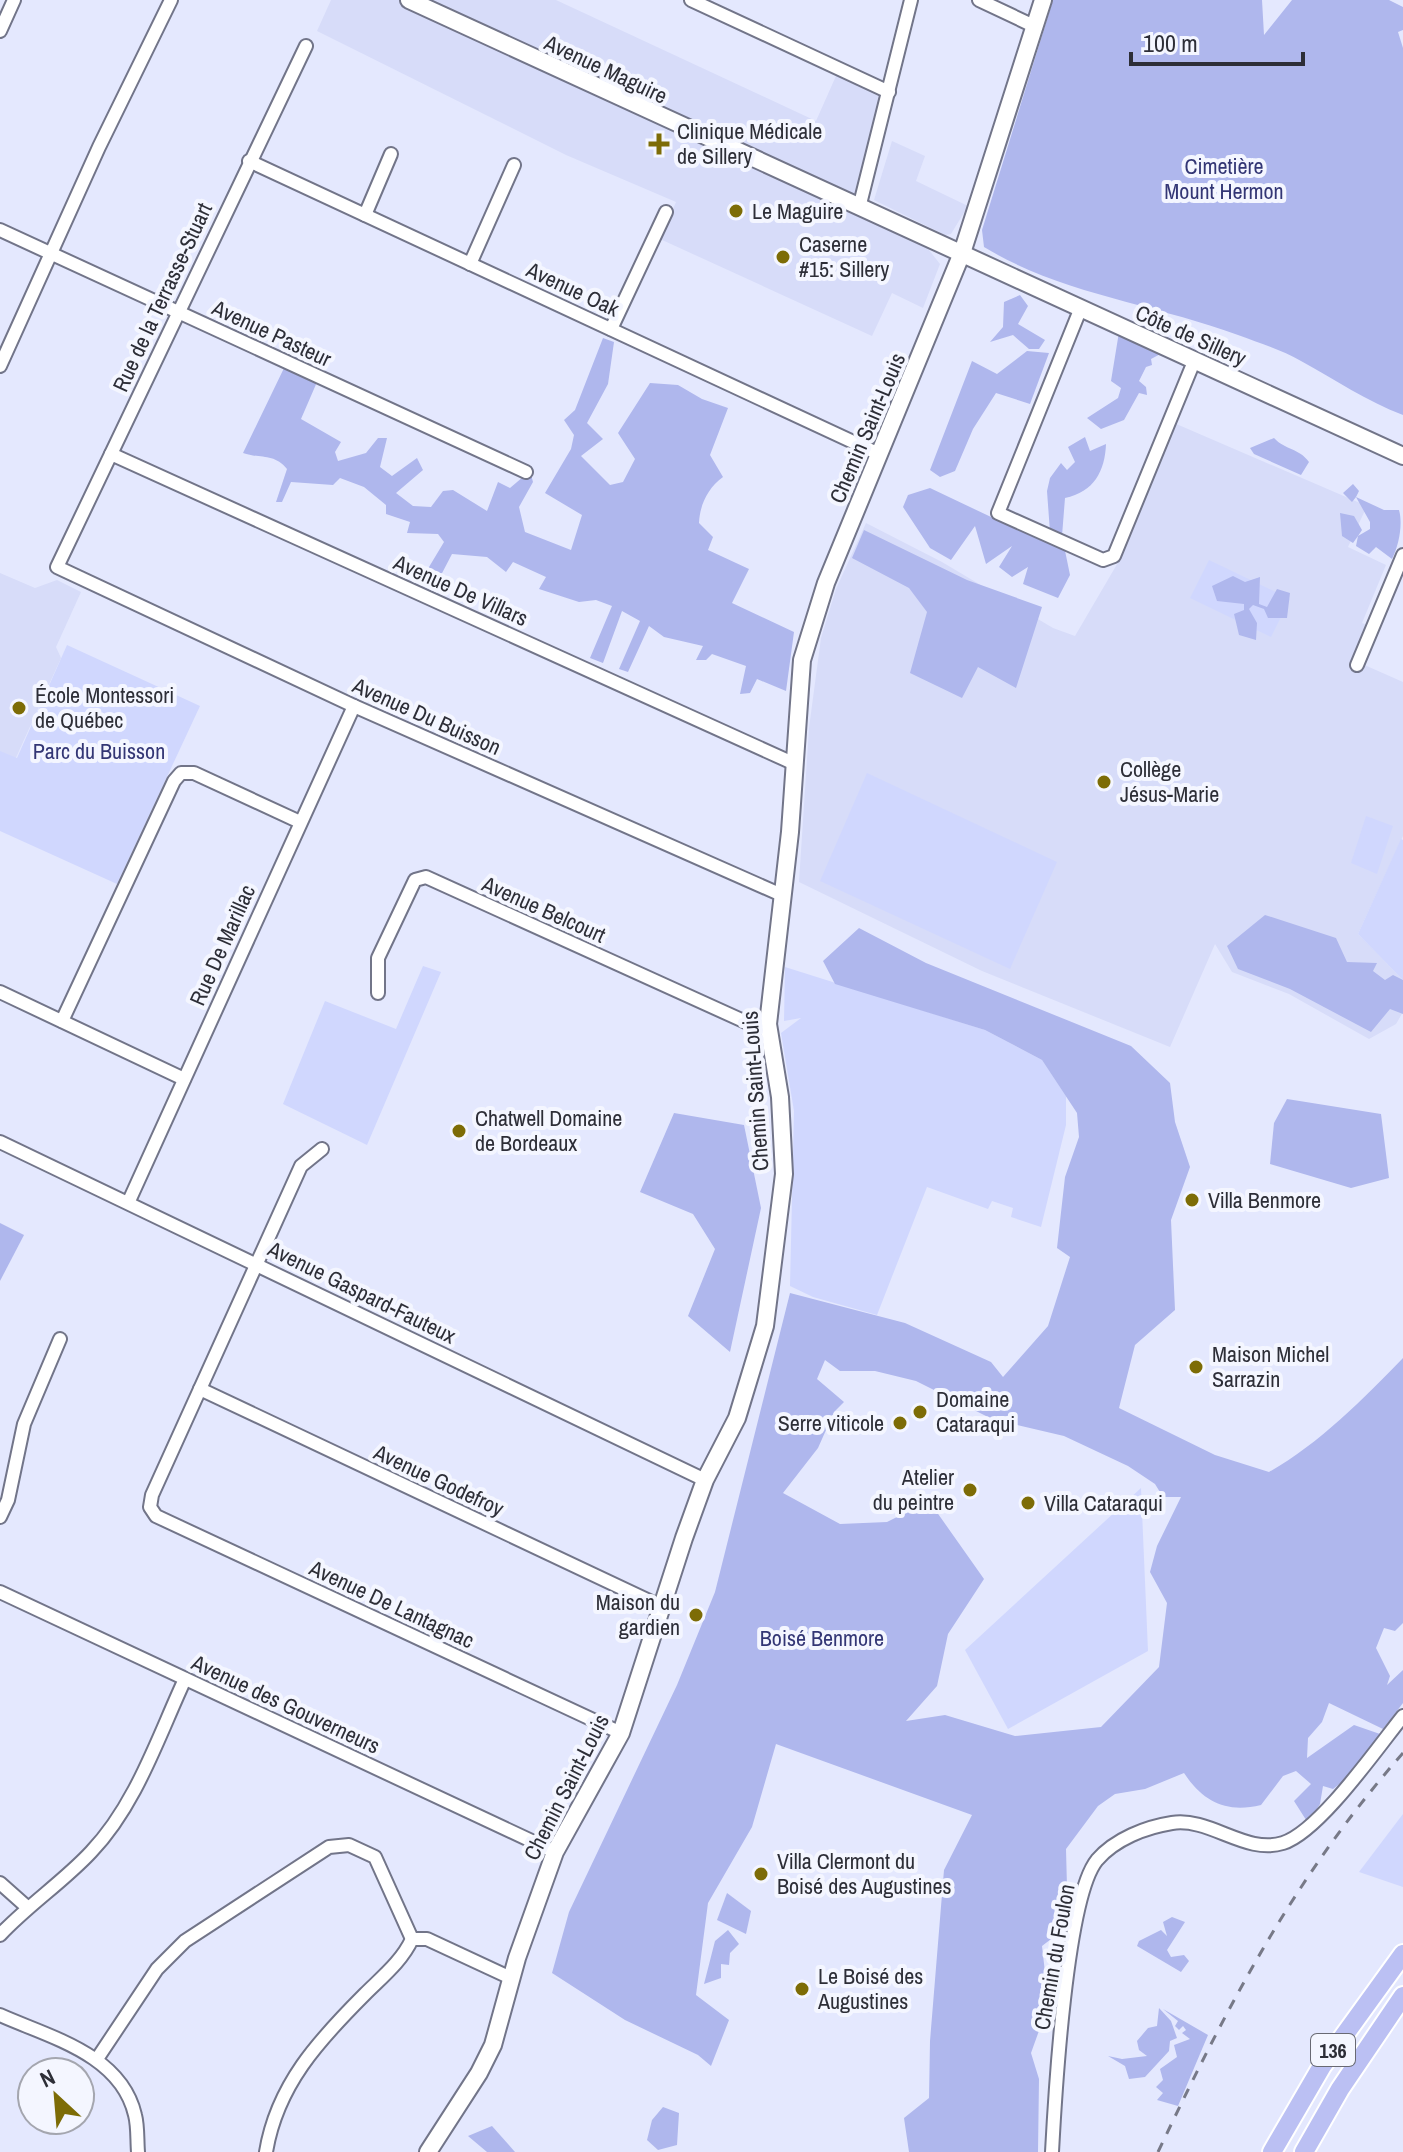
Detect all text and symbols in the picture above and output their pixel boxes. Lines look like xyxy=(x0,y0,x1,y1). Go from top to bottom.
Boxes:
scale bar xyxy=(1131,16,1303,66)
street label: Avenue Maguire xyxy=(539,27,672,111)
text: 100 m xyxy=(1143,27,1198,59)
place label: Clinique Médicale de Sillery xyxy=(677,116,822,171)
marker: Clinique Médicale de Sillery xyxy=(648,133,670,155)
park label: Cimetière Mount Hermon xyxy=(1164,151,1284,206)
place label: Le Maguire xyxy=(752,196,843,226)
street label: Rue de la Terrasse-Stuart xyxy=(105,198,219,396)
marker: Le Maguire xyxy=(727,202,745,220)
place label: Caserne #15: Sillery xyxy=(799,229,889,284)
marker: Caserne #15: Sillery xyxy=(774,248,792,266)
street label: Avenue Oak xyxy=(521,254,625,324)
street label: Avenue Pasteur xyxy=(207,292,336,374)
street label: Côte de Sillery xyxy=(1131,297,1251,373)
street label: Chemin Saint-Louis xyxy=(822,348,912,508)
street label: Avenue De Villars xyxy=(388,547,533,633)
street label: Avenue Du Buisson xyxy=(347,670,506,762)
place label: École Montessori de Québec xyxy=(35,680,174,735)
marker: École Montessori de Québec xyxy=(10,699,28,717)
park label: Parc du Buisson xyxy=(33,736,165,766)
place label: Collège Jésus-Marie xyxy=(1120,754,1219,809)
marker: Collège Jésus-Marie xyxy=(1095,773,1113,791)
street label: Avenue Belcourt xyxy=(477,868,610,950)
street label: Rue De Marillac xyxy=(182,880,262,1010)
street label: Chemin Saint-Louis xyxy=(734,1010,776,1172)
place label: Chatwell Domaine de Bordeaux xyxy=(475,1103,622,1158)
marker: Chatwell Domaine de Bordeaux xyxy=(450,1122,468,1140)
place label: Villa Benmore xyxy=(1208,1185,1321,1215)
marker: Villa Benmore xyxy=(1183,1191,1201,1209)
street label: Avenue Gaspard-Fauteux xyxy=(262,1233,461,1351)
place label: Maison Michel Sarrazin xyxy=(1212,1339,1329,1394)
marker: Maison Michel Sarrazin xyxy=(1187,1358,1205,1376)
place label: Domaine Cataraqui xyxy=(936,1384,1015,1439)
marker: Domaine Cataraqui xyxy=(911,1403,929,1421)
place label: Serre viticole xyxy=(778,1408,884,1438)
marker: Serre viticole xyxy=(891,1414,909,1432)
street label: Avenue Godefroy xyxy=(368,1436,509,1523)
place label: Atelier du peintre xyxy=(873,1462,954,1517)
marker: Atelier du peintre xyxy=(961,1481,979,1499)
place label: Villa Cataraqui xyxy=(1044,1488,1163,1518)
marker: Villa Cataraqui xyxy=(1019,1494,1037,1512)
street label: Avenue De Lantagnac xyxy=(304,1552,479,1655)
place label: Maison du gardien xyxy=(596,1587,680,1642)
marker: Maison du gardien xyxy=(687,1606,705,1624)
park label: Boisé Benmore xyxy=(760,1623,884,1653)
street label: Avenue des Gouverneurs xyxy=(186,1647,385,1761)
street label: Chemin Saint-Louis xyxy=(516,1709,616,1865)
place label: Villa Clermont du Boisé des Augustines xyxy=(777,1846,952,1901)
marker: Villa Clermont du Boisé des Augustines xyxy=(752,1865,770,1883)
street label: Chemin du Foulon xyxy=(1026,1882,1082,2032)
place label: Le Boisé des Augustines xyxy=(817,1961,923,2016)
marker: Le Boisé des Augustines xyxy=(793,1980,811,1998)
road number: 136 xyxy=(1311,2034,1355,2066)
north arrow xyxy=(16,2056,96,2136)
text: N xyxy=(35,2062,60,2094)

